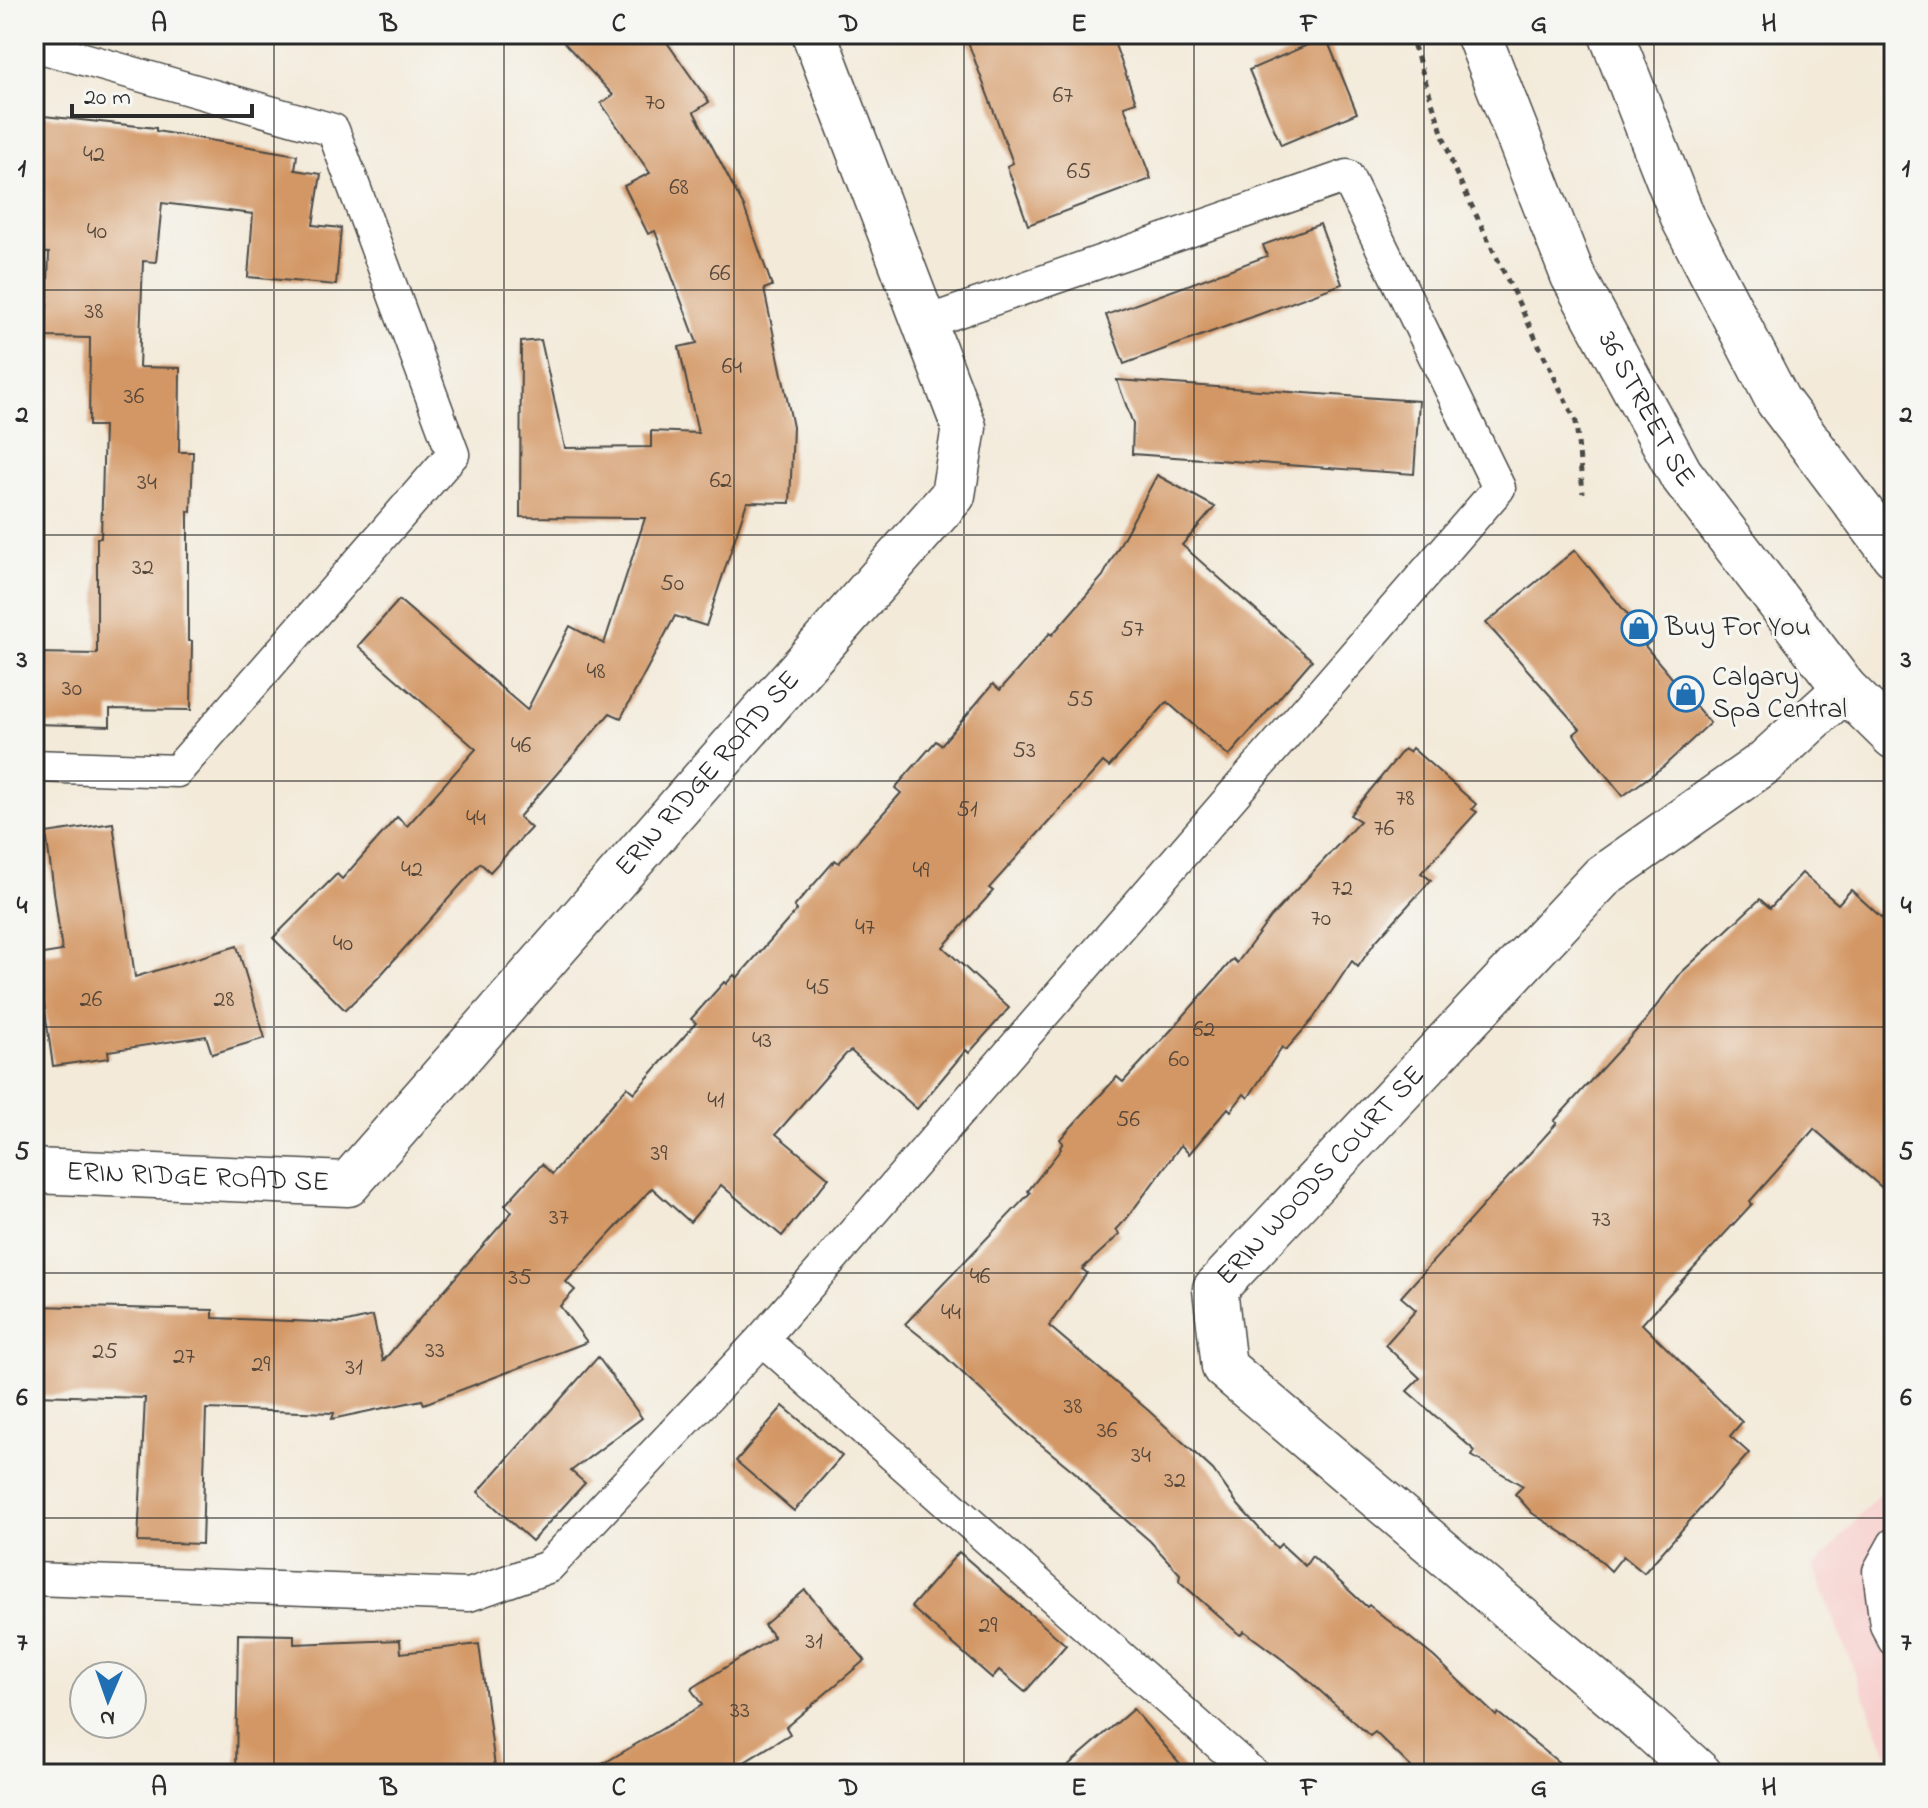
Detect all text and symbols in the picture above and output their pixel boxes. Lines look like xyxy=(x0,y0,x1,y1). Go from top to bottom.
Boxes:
text: A xyxy=(151,6,167,44)
text: B xyxy=(379,6,398,44)
text: C xyxy=(612,6,626,44)
text: D xyxy=(838,6,859,44)
text: E xyxy=(1071,6,1087,44)
text: F xyxy=(1299,6,1318,44)
text: G xyxy=(1531,6,1547,44)
text: H xyxy=(1761,6,1777,44)
scale bar xyxy=(72,68,252,118)
house number: 67 xyxy=(1053,79,1073,114)
text: 20 m xyxy=(84,81,131,116)
house number: 70 xyxy=(645,86,665,121)
house number: 42 xyxy=(83,138,105,173)
text: 1 xyxy=(18,151,27,189)
text: 1 xyxy=(1902,151,1911,189)
house number: 65 xyxy=(1067,155,1091,190)
house number: 68 xyxy=(669,171,689,206)
house number: 40 xyxy=(87,215,107,250)
house number: 66 xyxy=(709,257,731,292)
house number: 38 xyxy=(85,295,103,330)
street label: 36 STREET SE xyxy=(1586,324,1705,497)
house number: 64 xyxy=(722,350,742,385)
house number: 36 xyxy=(124,380,145,415)
text: 2 xyxy=(15,397,29,435)
text: 2 xyxy=(1899,397,1913,435)
house number: 62 xyxy=(710,464,732,499)
house number: 34 xyxy=(137,466,157,501)
house number: 32 xyxy=(132,551,154,586)
house number: 50 xyxy=(660,567,684,602)
place label: Buy For You xyxy=(1664,608,1811,649)
shop icon: Buy For You xyxy=(1620,609,1658,647)
house number: 57 xyxy=(1120,613,1144,648)
text: 3 xyxy=(16,642,28,680)
text: 3 xyxy=(1900,642,1912,680)
house number: 48 xyxy=(587,655,605,690)
place label: Calgary Spa Central xyxy=(1712,658,1847,731)
street label: ERIN RIDGE ROAD SE xyxy=(606,662,810,886)
house number: 30 xyxy=(62,672,82,707)
shop icon: Calgary Spa Central xyxy=(1667,675,1705,713)
house number: 55 xyxy=(1066,683,1094,718)
house number: 46 xyxy=(511,729,532,764)
house number: 53 xyxy=(1012,734,1036,769)
house number: 78 xyxy=(1396,782,1414,817)
house number: 51 xyxy=(956,793,978,828)
house number: 44 xyxy=(466,802,486,837)
house number: 76 xyxy=(1374,812,1395,847)
house number: 42 xyxy=(401,853,423,888)
house number: 49 xyxy=(912,854,930,889)
house number: 72 xyxy=(1331,872,1353,907)
text: 4 xyxy=(17,888,28,926)
text: 4 xyxy=(1901,888,1912,926)
house number: 70 xyxy=(1311,902,1331,937)
house number: 47 xyxy=(855,911,875,946)
house number: 40 xyxy=(333,927,353,962)
house number: 45 xyxy=(806,971,830,1006)
house number: 26 xyxy=(80,983,103,1018)
house number: 28 xyxy=(214,983,234,1018)
house number: 62 xyxy=(1193,1013,1215,1048)
house number: 43 xyxy=(752,1024,772,1059)
house number: 60 xyxy=(1169,1043,1189,1078)
street label: ERIN WOODS COURT SE xyxy=(1207,1056,1435,1295)
house number: 41 xyxy=(707,1084,725,1119)
house number: 56 xyxy=(1116,1103,1141,1138)
text: 5 xyxy=(15,1134,30,1172)
text: 5 xyxy=(1899,1134,1914,1172)
house number: 39 xyxy=(650,1137,668,1172)
street label: ERIN RIDGE ROAD SE xyxy=(66,1152,330,1204)
house number: 37 xyxy=(549,1201,569,1236)
house number: 73 xyxy=(1591,1203,1611,1238)
house number: 46 xyxy=(970,1260,991,1295)
house number: 35 xyxy=(508,1261,532,1296)
house number: 44 xyxy=(941,1296,961,1331)
house number: 33 xyxy=(425,1334,445,1369)
house number: 25 xyxy=(92,1335,118,1370)
house number: 27 xyxy=(173,1340,195,1375)
house number: 29 xyxy=(251,1348,271,1383)
house number: 31 xyxy=(345,1351,363,1386)
text: 6 xyxy=(16,1380,28,1418)
text: 6 xyxy=(1900,1380,1912,1418)
house number: 38 xyxy=(1064,1390,1082,1425)
house number: 36 xyxy=(1097,1414,1118,1449)
house number: 34 xyxy=(1131,1439,1151,1474)
house number: 32 xyxy=(1164,1464,1186,1499)
house number: 29 xyxy=(978,1609,998,1644)
text: 7 xyxy=(17,1625,28,1663)
house number: 31 xyxy=(805,1625,823,1660)
text: 7 xyxy=(1901,1625,1912,1663)
north arrow xyxy=(68,1660,148,1740)
house number: 33 xyxy=(730,1694,750,1729)
text: N xyxy=(99,1701,115,1733)
text: A xyxy=(151,1770,167,1808)
text: B xyxy=(379,1770,398,1808)
text: C xyxy=(612,1770,626,1808)
text: D xyxy=(838,1770,859,1808)
text: E xyxy=(1071,1770,1087,1808)
text: F xyxy=(1299,1770,1318,1808)
text: G xyxy=(1531,1770,1547,1808)
text: H xyxy=(1761,1770,1777,1808)

